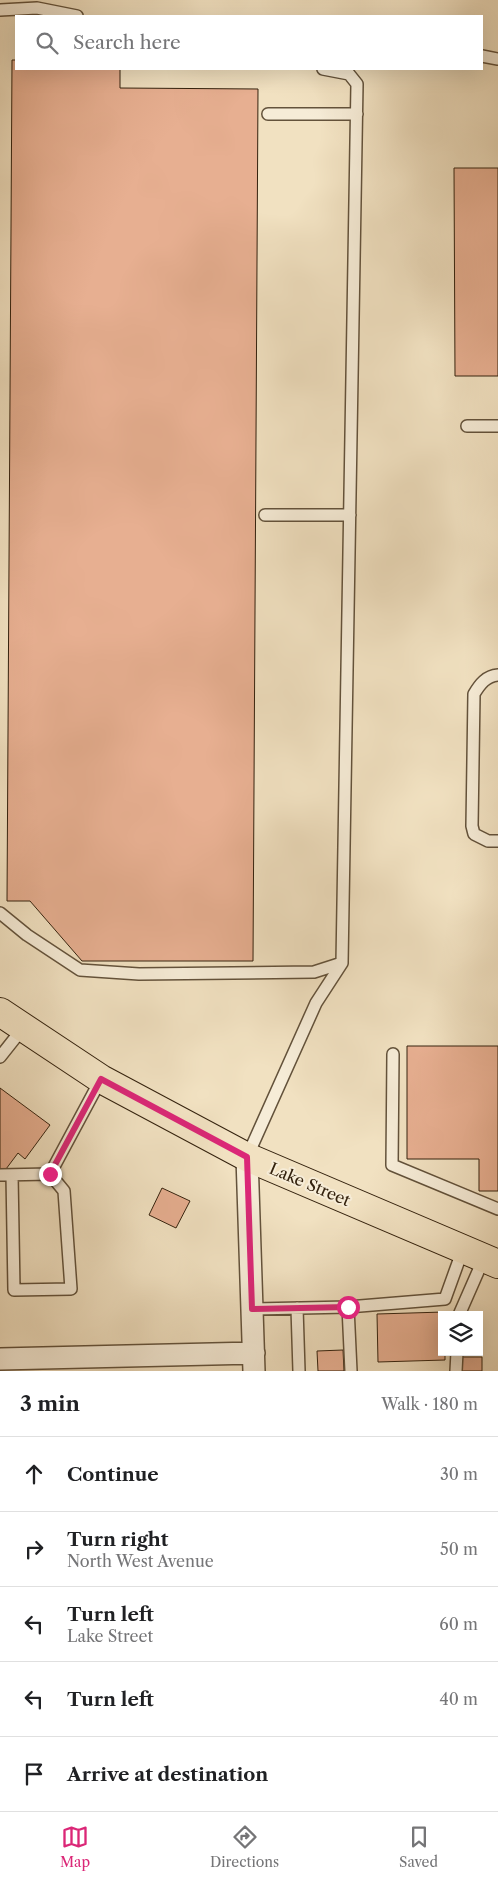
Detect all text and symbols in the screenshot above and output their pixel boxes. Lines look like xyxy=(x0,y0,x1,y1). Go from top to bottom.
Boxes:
search box xyxy=(15,15,483,70)
icon: search xyxy=(33,29,61,57)
text: Search here xyxy=(73,31,181,54)
street label: Lake Street xyxy=(266,1158,354,1210)
route end xyxy=(39,1163,62,1186)
route start xyxy=(337,1296,360,1319)
map controls xyxy=(438,1311,483,1356)
button: layers xyxy=(438,1311,483,1356)
text: 3 min xyxy=(20,1391,80,1416)
text: Walk · 180 m xyxy=(381,1394,478,1414)
icon: ahead xyxy=(20,1460,48,1488)
text: Continue xyxy=(67,1463,159,1486)
text: 30 m xyxy=(440,1464,478,1484)
text: Turn right xyxy=(67,1528,168,1551)
icon: right xyxy=(20,1535,48,1563)
text: 50 m xyxy=(440,1539,478,1559)
text: North West Avenue xyxy=(67,1551,214,1571)
text: Turn left xyxy=(67,1603,154,1626)
icon: left xyxy=(20,1610,48,1638)
text: 60 m xyxy=(439,1614,478,1634)
text: Lake Street xyxy=(67,1626,153,1646)
icon: left xyxy=(20,1685,48,1713)
text: Turn left xyxy=(67,1688,154,1711)
text: 40 m xyxy=(439,1689,478,1709)
icon: arrive xyxy=(20,1760,48,1788)
text: Arrive at destination xyxy=(67,1763,268,1786)
tab: Map xyxy=(60,1823,90,1871)
tab: Directions xyxy=(210,1823,279,1871)
tab: Saved xyxy=(399,1823,438,1871)

